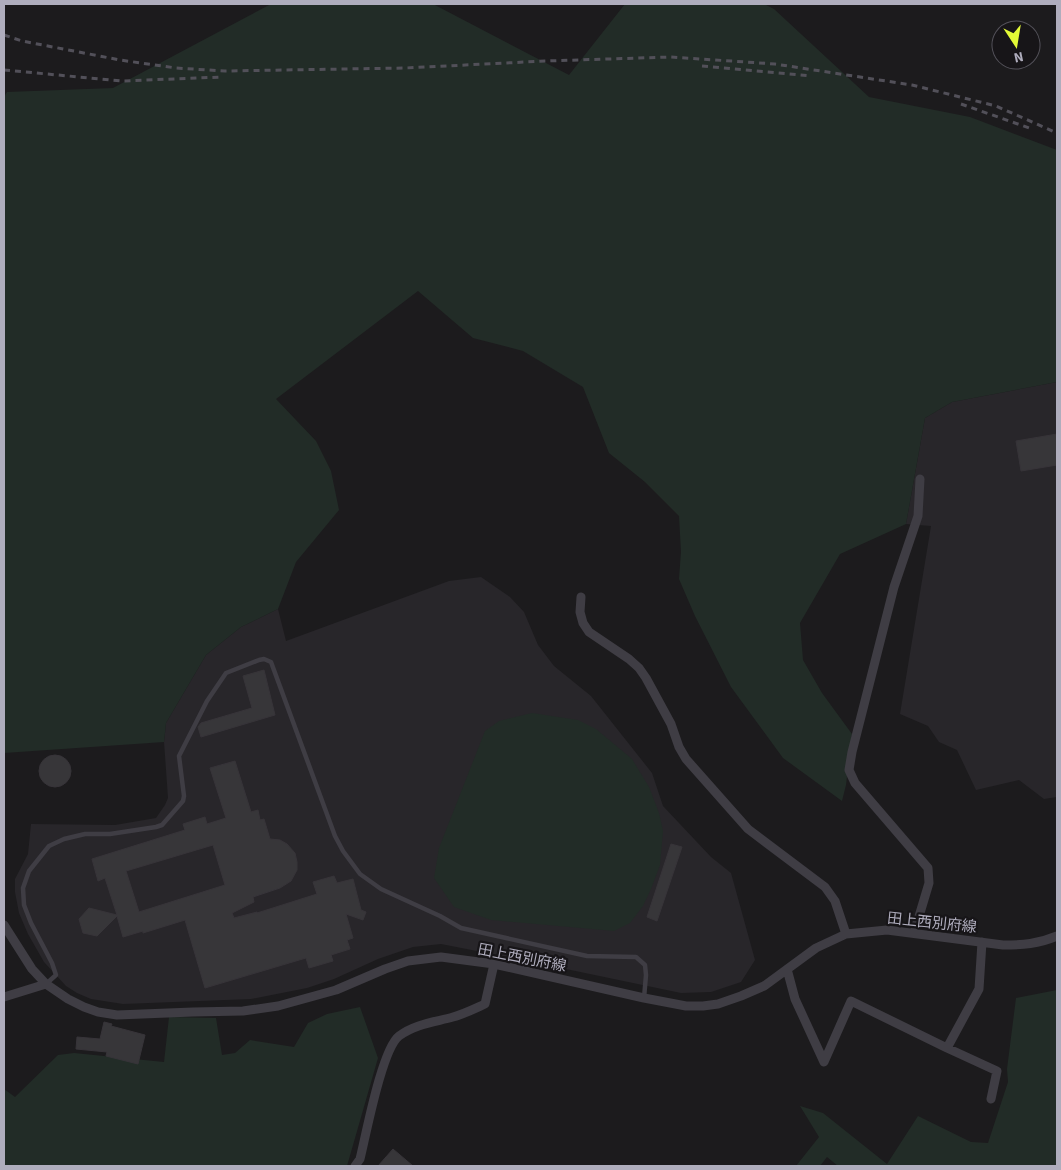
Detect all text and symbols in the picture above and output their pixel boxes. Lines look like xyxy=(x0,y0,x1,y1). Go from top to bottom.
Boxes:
north arrow xyxy=(991,20,1041,70)
text: N xyxy=(1012,46,1025,67)
street label: 田上西別府線 xyxy=(886,908,978,938)
street label: 田上西別府線 xyxy=(476,939,568,977)

